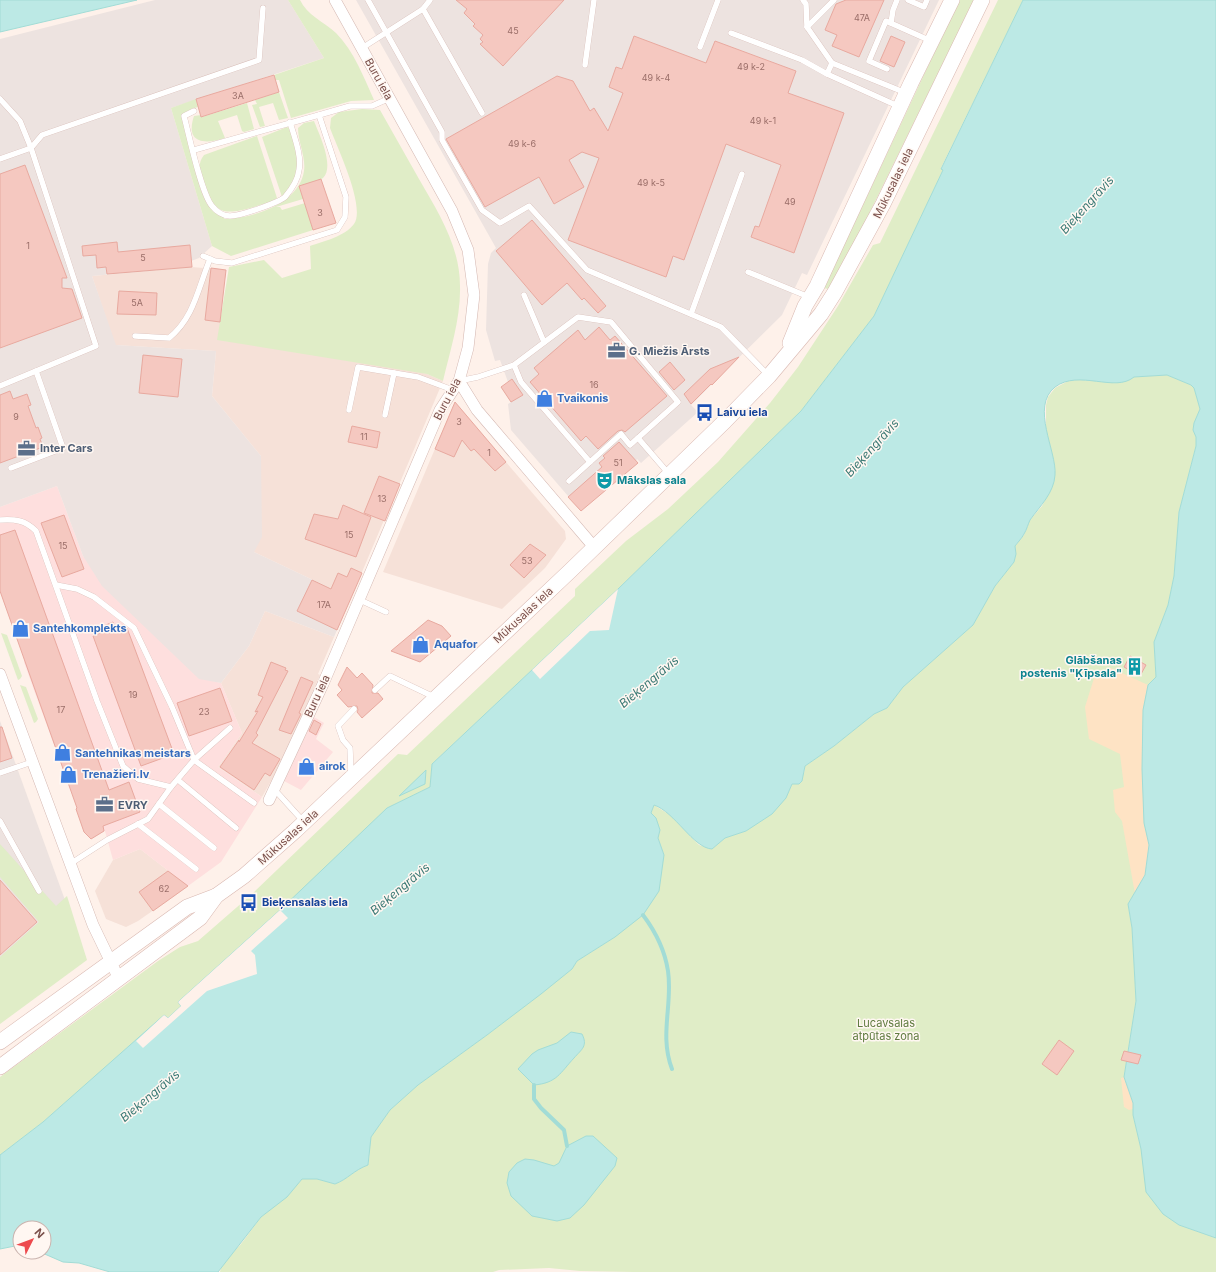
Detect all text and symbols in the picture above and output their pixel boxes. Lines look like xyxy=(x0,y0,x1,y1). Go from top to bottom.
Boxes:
house number: 47A xyxy=(854,12,870,23)
house number: 45 xyxy=(507,25,519,36)
street label: Buru iela xyxy=(362,56,396,102)
house number: 49 k-2 xyxy=(737,61,765,72)
house number: 49 k-4 xyxy=(642,72,670,83)
house number: 3A xyxy=(232,90,244,101)
house number: 49 k-1 xyxy=(750,115,776,126)
house number: 49 k-6 xyxy=(508,138,537,149)
street label: Mūkusalas iela xyxy=(870,145,916,221)
water label: Bieķengrāvis xyxy=(1057,172,1117,237)
house number: 49 k-5 xyxy=(637,177,665,188)
house number: 49 xyxy=(784,196,796,207)
house number: 3 xyxy=(317,207,323,218)
house number: 1 xyxy=(26,240,30,251)
house number: 5 xyxy=(140,252,146,263)
house number: 5A xyxy=(131,297,143,308)
office icon: G. Miežis Ārsts xyxy=(606,341,626,361)
place label: G. Miežis Ārsts xyxy=(629,344,710,358)
street label: Buru iela xyxy=(430,376,464,422)
house number: 16 xyxy=(589,379,599,390)
shop icon: Tvaikonis xyxy=(534,388,554,408)
place label: Tvaikonis xyxy=(557,391,608,405)
bus stop icon: Laivu iela xyxy=(694,402,714,422)
place label: Laivu iela xyxy=(717,405,768,419)
house number: 9 xyxy=(13,411,19,422)
water label: Bieķengrāvis xyxy=(842,415,902,480)
house number: 3 xyxy=(456,416,462,427)
house number: 11 xyxy=(360,431,368,442)
office icon: Inter Cars xyxy=(17,438,37,458)
place label: Inter Cars xyxy=(40,441,93,455)
house number: 1 xyxy=(487,447,491,458)
house number: 51 xyxy=(613,457,623,468)
theatre icon: Mākslas sala xyxy=(594,470,614,490)
place label: Mākslas sala xyxy=(617,473,686,487)
house number: 13 xyxy=(377,493,387,504)
house number: 15 xyxy=(344,529,354,540)
house number: 15 xyxy=(58,540,68,551)
house number: 53 xyxy=(521,555,533,566)
street label: Mūkusalas iela xyxy=(490,584,556,646)
house number: 17A xyxy=(317,599,331,610)
shop icon: Santehkomplekts xyxy=(10,618,30,638)
place label: Santehkomplekts xyxy=(33,621,127,635)
shop icon: Aquafor xyxy=(411,634,431,654)
place label: Aquafor xyxy=(434,637,478,651)
water label: Bieķengrāvis xyxy=(616,652,681,711)
place label: Glābšanas postenis "Ķīpsala" xyxy=(1020,653,1122,680)
building icon: Glābšanas postenis "Ķīpsala" xyxy=(1125,656,1145,676)
street label: Buru iela xyxy=(301,672,333,720)
house number: 19 xyxy=(128,689,138,700)
house number: 17 xyxy=(57,704,65,715)
house number: 23 xyxy=(198,706,210,717)
shop icon: Santehnikas meistars xyxy=(52,743,72,763)
place label: Santehnikas meistars xyxy=(75,746,191,760)
shop icon: airok xyxy=(296,756,316,776)
place label: airok xyxy=(319,759,346,773)
shop icon: Trenažieri.lv xyxy=(59,764,79,784)
place label: Trenažieri.lv xyxy=(82,767,150,781)
office icon: EVRY xyxy=(95,795,115,815)
place label: EVRY xyxy=(118,798,148,812)
street label: Mūkusalas iela xyxy=(255,806,321,868)
water label: Bieķengrāvis xyxy=(367,859,432,918)
house number: 62 xyxy=(158,883,170,894)
bus stop icon: Bieķensalas iela xyxy=(239,892,259,912)
place label: Bieķensalas iela xyxy=(262,895,348,909)
park label: Lucavsalas atpūtas zona xyxy=(853,1016,919,1043)
water label: Bieķengrāvis xyxy=(117,1066,182,1125)
north arrow xyxy=(12,1220,52,1260)
text: N xyxy=(31,1226,47,1241)

